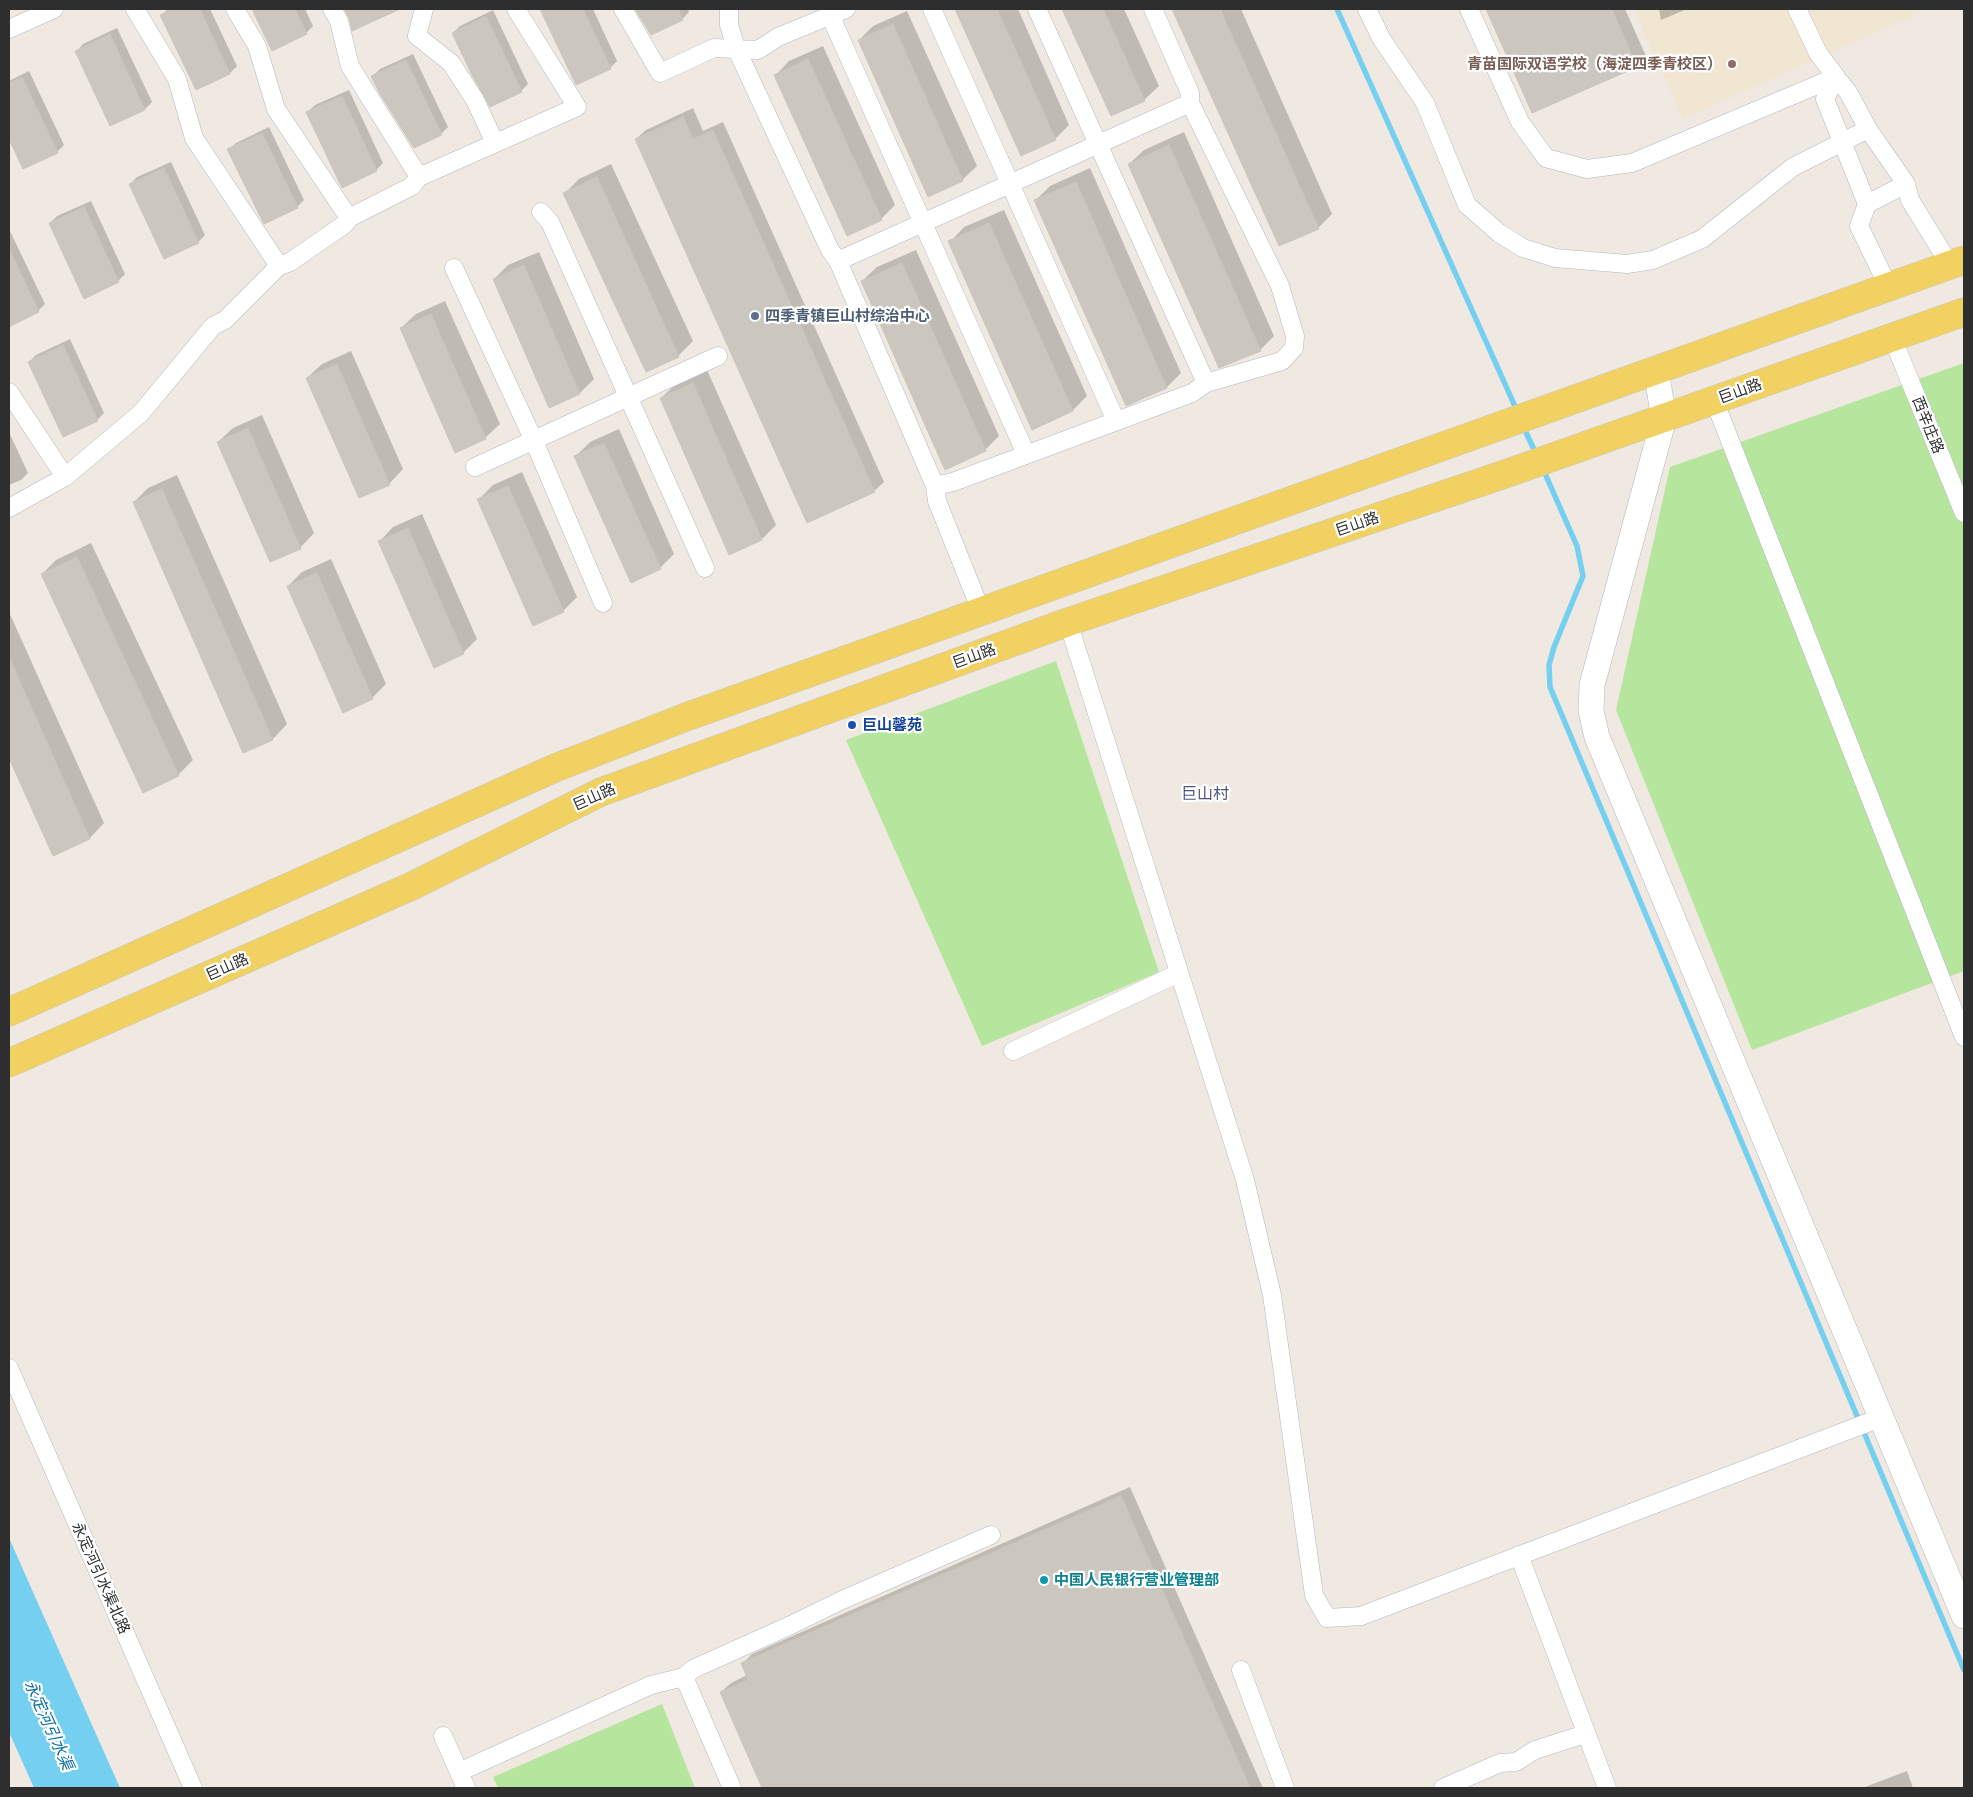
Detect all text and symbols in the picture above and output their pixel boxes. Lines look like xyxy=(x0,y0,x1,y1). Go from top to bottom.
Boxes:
place label: 青苗国际双语学校（海淀四季青校区） xyxy=(1467,55,1722,73)
marker: 青苗国际双语学校（海淀四季青校区） xyxy=(1726,58,1738,70)
place label: 四季青镇巨山村综治中心 xyxy=(765,307,930,325)
marker: 四季青镇巨山村综治中心 xyxy=(749,310,761,322)
street label: 巨山路 xyxy=(1716,375,1764,407)
street label: 西辛庄路 xyxy=(1908,394,1948,456)
street label: 巨山路 xyxy=(1333,508,1381,540)
street label: 巨山路 xyxy=(950,640,998,672)
place label: 巨山馨苑 xyxy=(862,716,922,734)
marker: 巨山馨苑 xyxy=(846,719,858,731)
street label: 巨山路 xyxy=(570,780,618,814)
district label: 巨山村 xyxy=(1181,784,1229,804)
street label: 巨山路 xyxy=(203,950,251,984)
street label: 永定河引水渠北路 xyxy=(68,1520,134,1636)
place label: 中国人民银行营业管理部 xyxy=(1054,1571,1219,1589)
marker: 中国人民银行营业管理部 xyxy=(1038,1574,1050,1586)
water label: 永定河引水渠 xyxy=(21,1677,77,1773)

